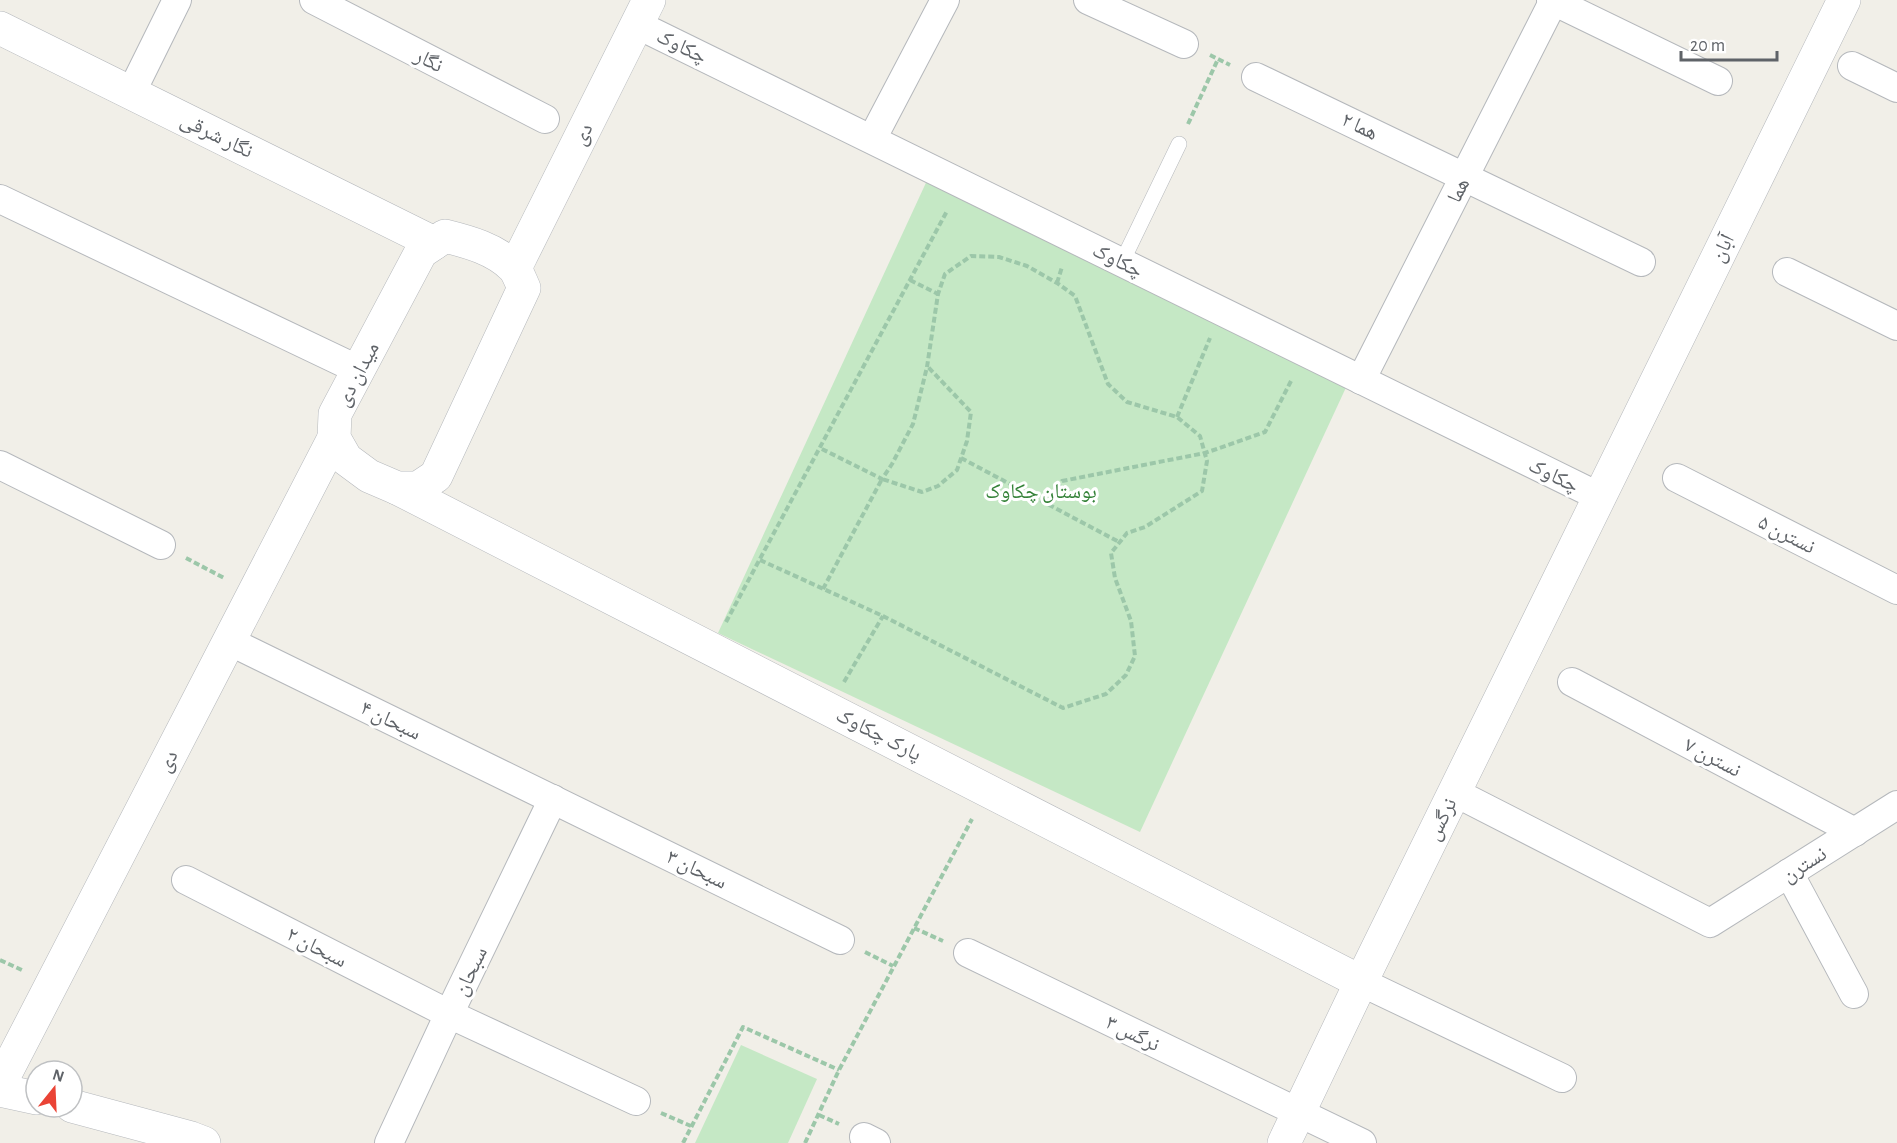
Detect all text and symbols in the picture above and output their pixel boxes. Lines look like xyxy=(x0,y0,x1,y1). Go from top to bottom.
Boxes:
scale bar xyxy=(1681,24,1777,62)
street label: چکاوک xyxy=(653,25,710,68)
text: 20 m xyxy=(1690,37,1725,55)
street label: نگار xyxy=(410,44,446,76)
street label: نگار شرقی xyxy=(176,109,256,164)
street label: هما ۲ xyxy=(1338,109,1381,144)
street label: دی xyxy=(568,120,598,149)
street label: هما xyxy=(1443,174,1473,206)
street label: آبان xyxy=(1706,230,1739,266)
street label: چکاوک xyxy=(1089,239,1146,282)
street label: میدان دی xyxy=(332,339,384,410)
street label: چکاوک xyxy=(1525,454,1582,497)
park label: بوستان چکاوک xyxy=(985,481,1097,503)
street label: نسترن ۵ xyxy=(1754,511,1819,559)
street label: سبحان ۴ xyxy=(357,697,424,745)
street label: پارک چکاوک xyxy=(832,704,925,766)
street label: نسترن ۷ xyxy=(1680,734,1745,782)
street label: دی xyxy=(153,747,183,776)
street label: نرگس xyxy=(1422,795,1462,845)
street label: نسترن xyxy=(1778,843,1831,887)
street label: سبحان ۳ xyxy=(663,846,730,894)
street label: سبحان ۲ xyxy=(283,923,350,972)
street label: سبحان xyxy=(450,943,492,999)
street label: نرگس ۳ xyxy=(1102,1011,1163,1057)
north arrow xyxy=(24,1059,84,1119)
text: N xyxy=(51,1066,66,1085)

